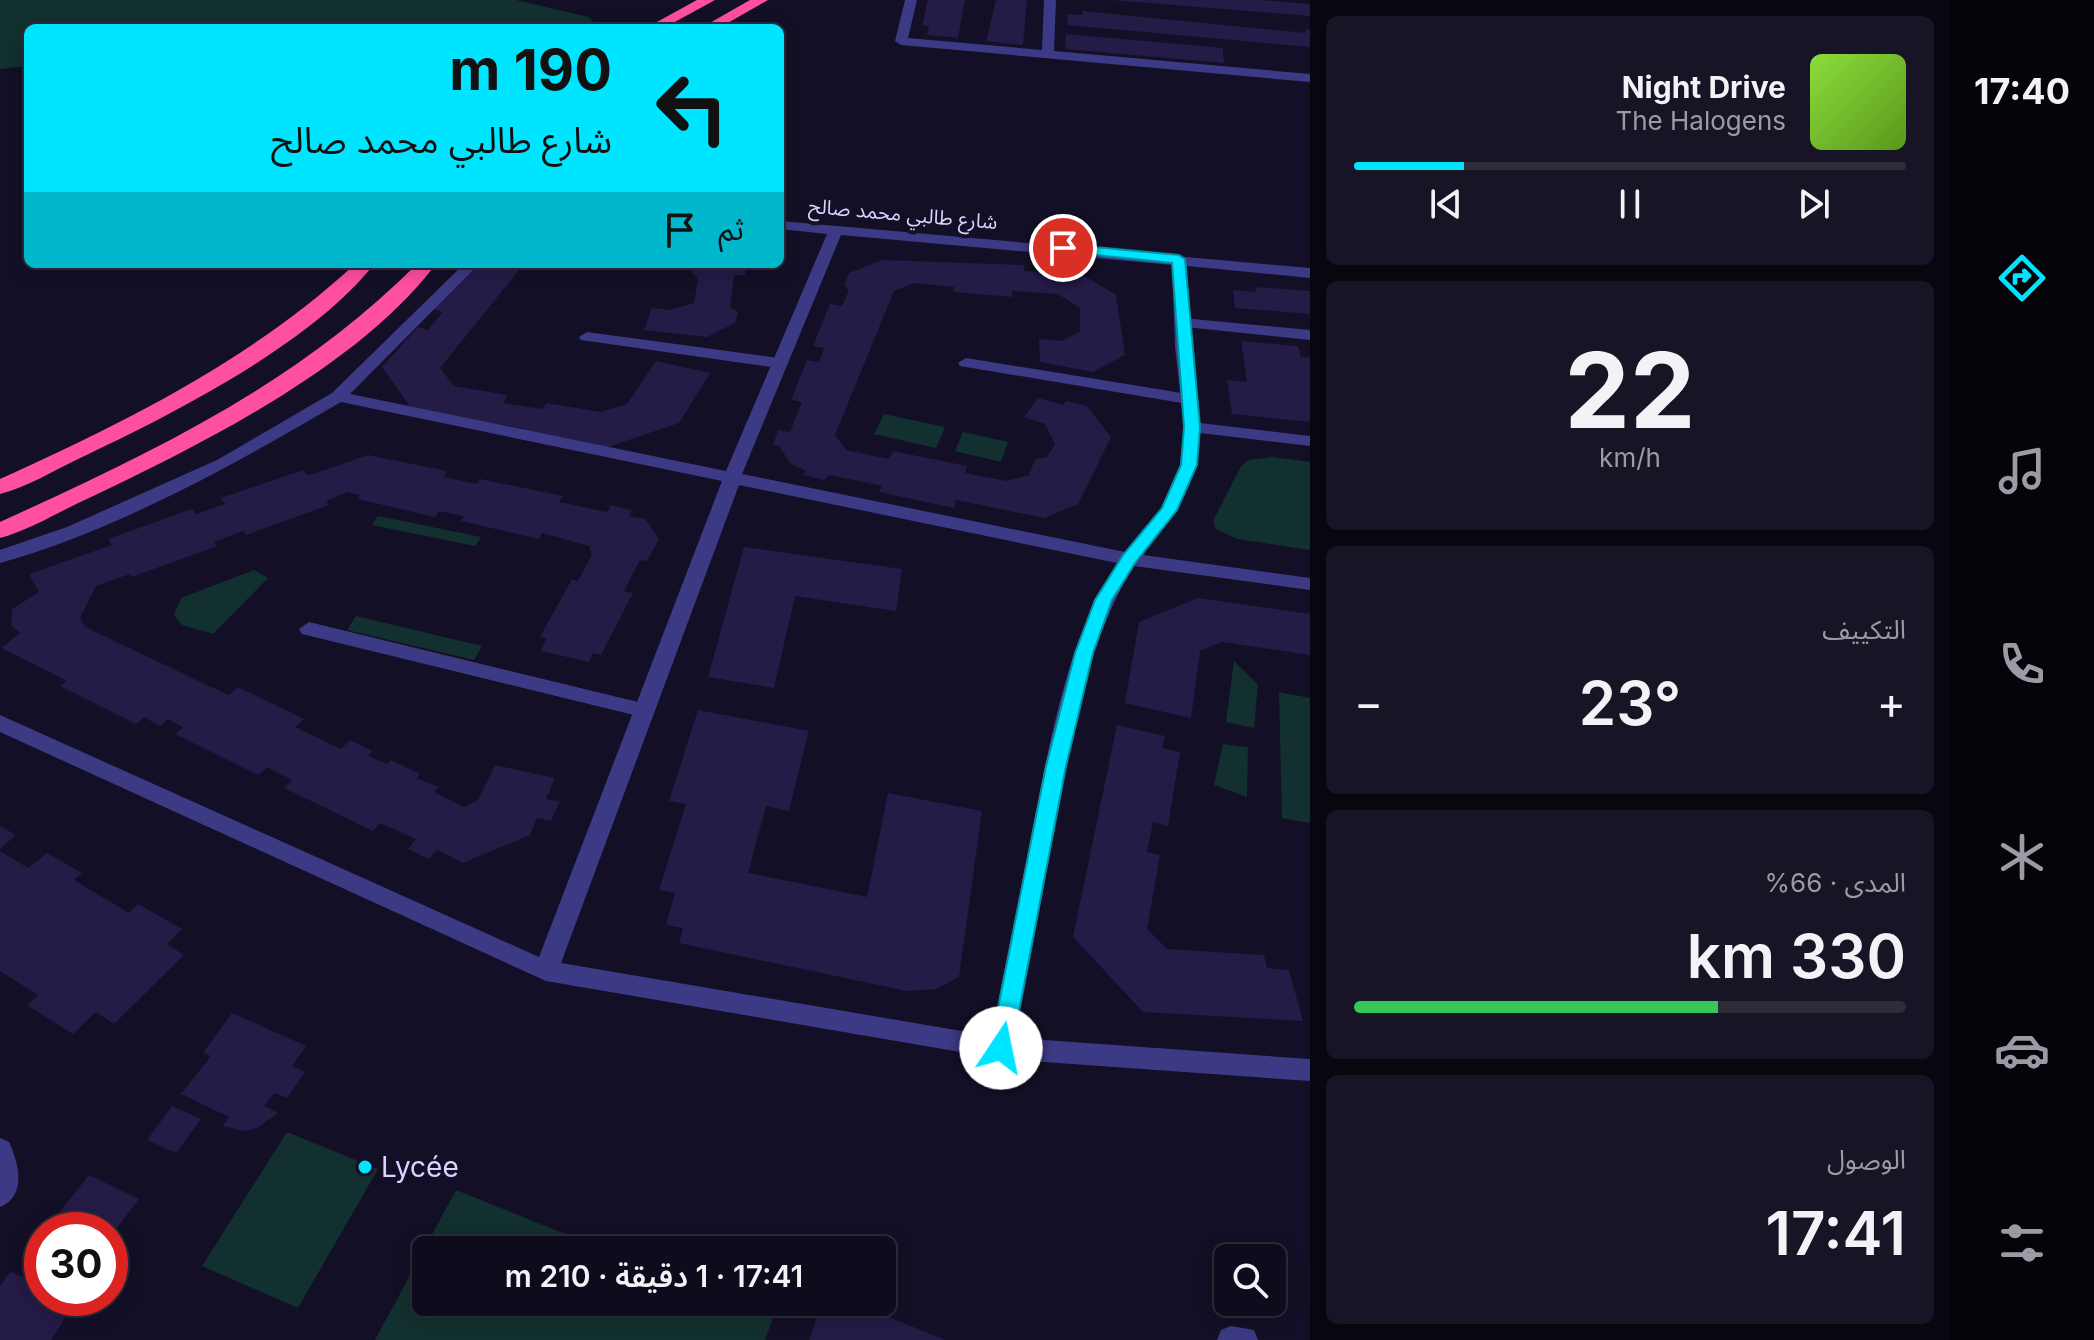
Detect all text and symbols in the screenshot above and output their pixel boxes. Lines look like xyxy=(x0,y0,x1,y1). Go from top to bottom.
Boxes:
text: 190 m xyxy=(449,36,612,104)
icon: left xyxy=(640,56,744,160)
text: Night Drive xyxy=(1622,69,1786,105)
text: 17:40 xyxy=(1974,69,2070,113)
text: The Halogens xyxy=(1615,105,1786,136)
text: شارع طالبي محمد صالح xyxy=(271,118,612,162)
icon: previous xyxy=(1424,182,1468,226)
icon: pause xyxy=(1608,182,1652,226)
icon: next xyxy=(1792,182,1836,226)
street label: شارع طالبي محمد صالح xyxy=(807,194,998,238)
icon: arrive xyxy=(658,208,702,252)
text: ثم xyxy=(718,211,744,247)
pin xyxy=(1029,214,1097,282)
icon: arrive xyxy=(1041,226,1085,270)
icon: directions xyxy=(1994,250,2050,306)
text: 22 xyxy=(1565,327,1696,453)
text: km/h xyxy=(1599,442,1661,473)
icon: music xyxy=(1994,443,2050,499)
text: التكييف xyxy=(1822,614,1906,645)
icon: phone xyxy=(1994,636,2050,692)
text: 23° xyxy=(1579,667,1681,739)
text: − xyxy=(1354,676,1383,730)
text: + xyxy=(1877,676,1906,730)
icon: climate xyxy=(1994,829,2050,885)
text: المدى · 66% xyxy=(1765,867,1906,898)
text: 330 km xyxy=(1687,920,1906,992)
position arrow xyxy=(959,1006,1043,1090)
icon: car xyxy=(1994,1022,2050,1078)
text: الوصول xyxy=(1827,1144,1906,1175)
place label: Lycée xyxy=(381,1150,459,1184)
marker: Lycée xyxy=(356,1158,374,1176)
text: 17:41 xyxy=(1766,1197,1906,1269)
speed limit sign: 30 xyxy=(24,1212,128,1316)
icon: filters xyxy=(1994,1215,2050,1271)
map controls xyxy=(1214,1244,1286,1316)
button: search xyxy=(1214,1244,1286,1316)
text: 17:41 · 1 دقيقة · 210 m xyxy=(505,1258,803,1294)

